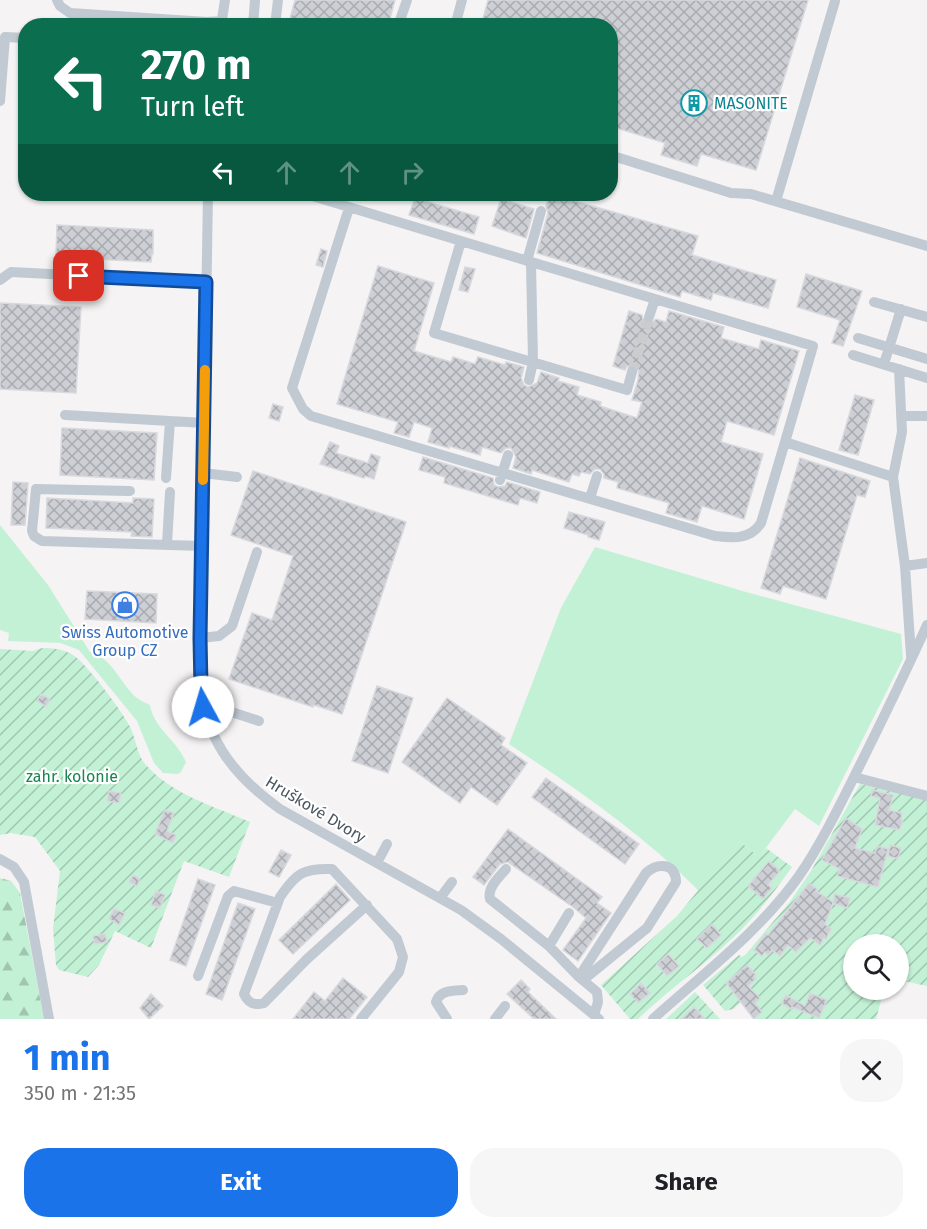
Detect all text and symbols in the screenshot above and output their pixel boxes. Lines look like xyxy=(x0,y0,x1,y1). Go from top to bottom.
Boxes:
text: 270 m xyxy=(141,40,252,90)
icon: left xyxy=(42,42,120,120)
building icon: MASONITE xyxy=(679,88,709,118)
text: Turn left xyxy=(141,91,244,123)
place label: MASONITE xyxy=(714,94,788,113)
icon: left xyxy=(207,156,240,189)
icon: ahead xyxy=(270,156,303,189)
icon: ahead xyxy=(333,156,366,189)
icon: right xyxy=(396,156,429,189)
pin xyxy=(53,250,104,301)
icon: arrive xyxy=(62,259,95,292)
shop icon: Swiss Automotive Group CZ xyxy=(110,590,140,620)
place label: Swiss Automotive Group CZ xyxy=(62,623,188,660)
position arrow xyxy=(171,675,235,739)
park label: zahr. kolonie xyxy=(26,767,118,786)
street label: Hruškové Dvory xyxy=(262,772,369,847)
map controls xyxy=(843,934,909,1000)
button: search xyxy=(843,934,909,1000)
text: 1 min xyxy=(24,1036,111,1080)
button: close xyxy=(840,1039,903,1102)
text: 350 m · 21:35 xyxy=(24,1081,136,1105)
button: Exit xyxy=(24,1148,458,1217)
button: Share xyxy=(470,1148,903,1217)

